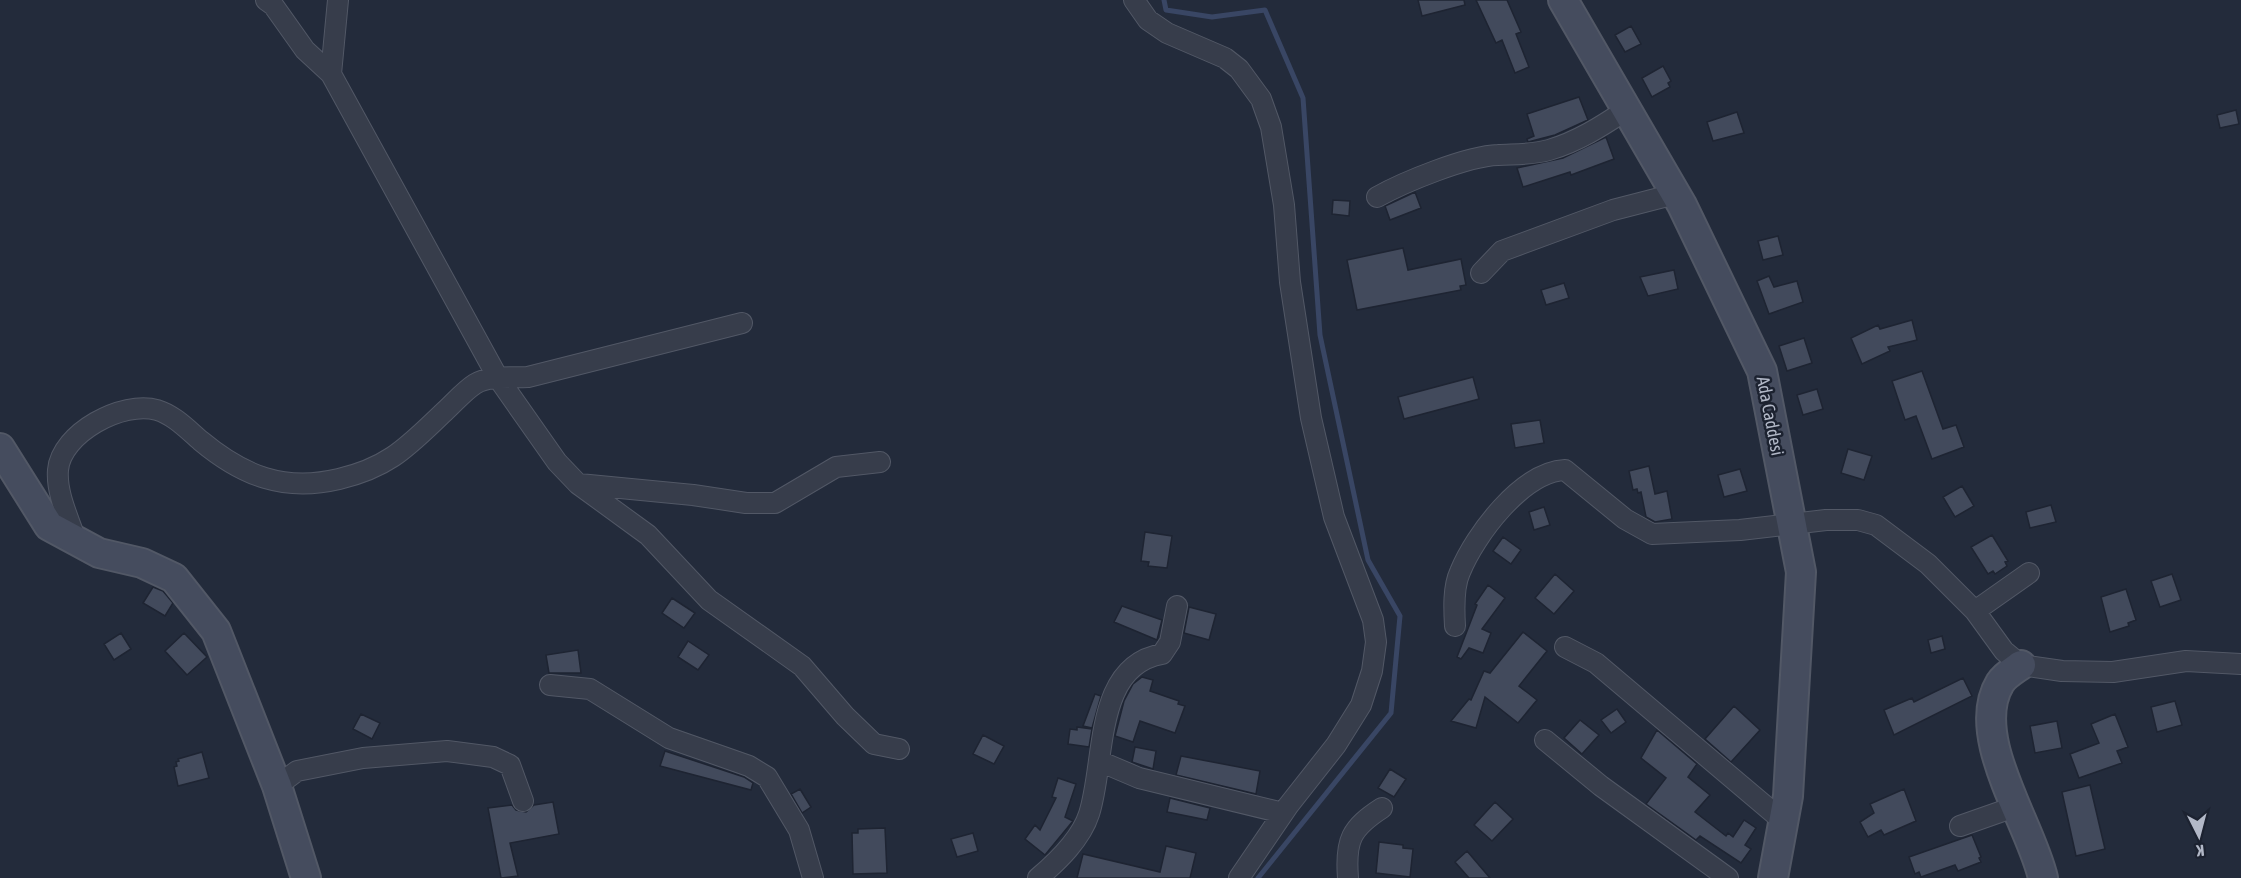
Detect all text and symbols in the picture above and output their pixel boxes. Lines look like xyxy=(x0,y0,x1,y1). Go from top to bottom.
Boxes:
street label: Ada Caddesi xyxy=(1753,374,1788,457)
north arrow xyxy=(2169,806,2229,866)
text: K xyxy=(2196,842,2205,860)

